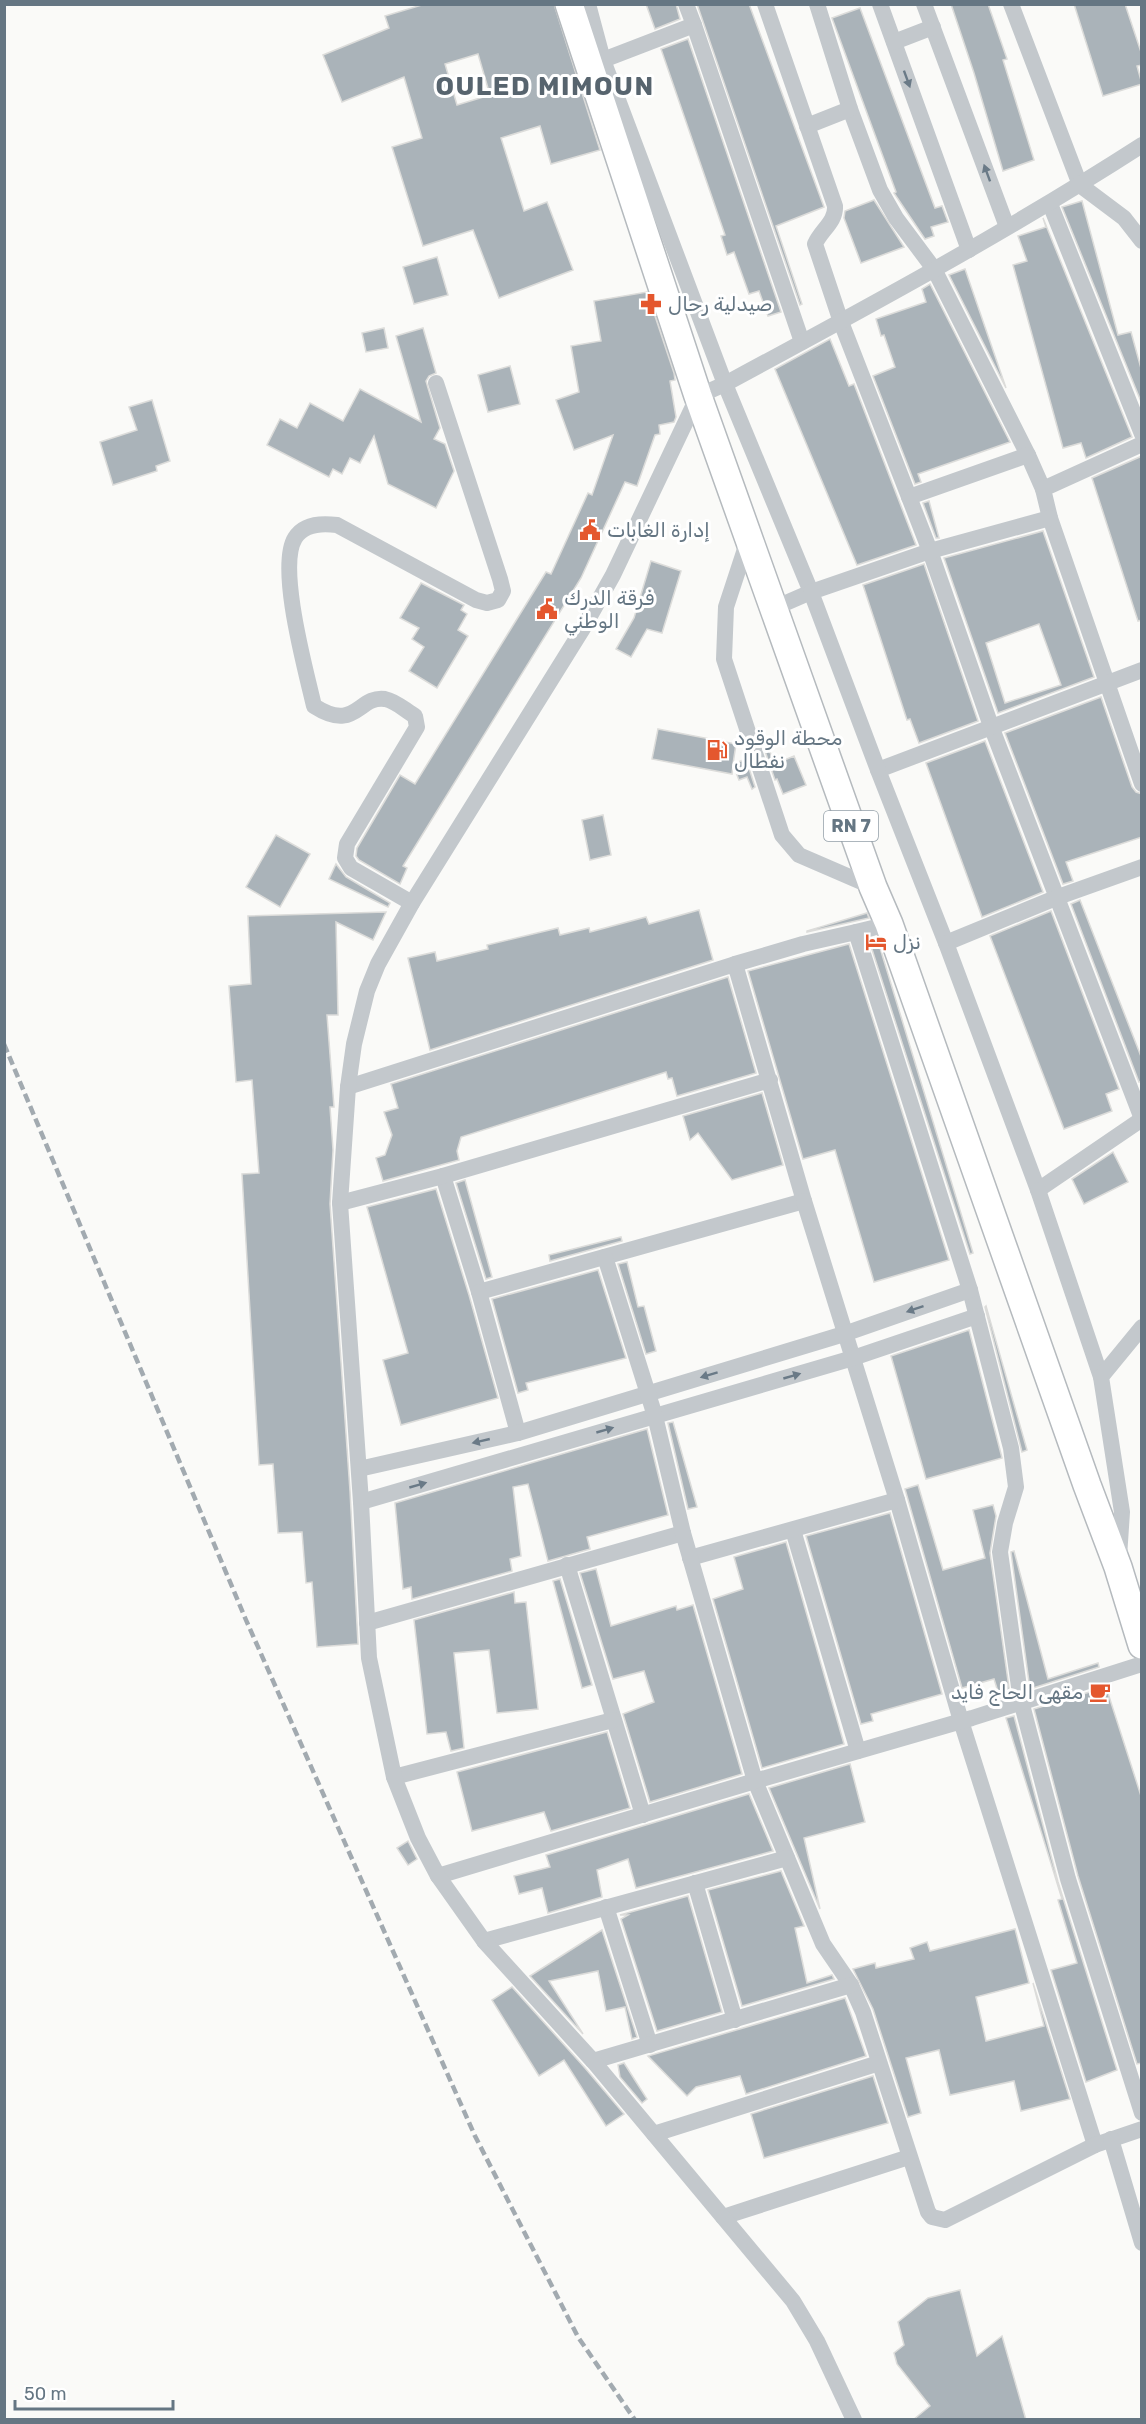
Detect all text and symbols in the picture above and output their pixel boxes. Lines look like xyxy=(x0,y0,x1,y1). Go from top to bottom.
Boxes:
one-way arrow xyxy=(903,70,913,88)
district label: OULED MIMOUN xyxy=(435,71,655,102)
one-way arrow xyxy=(982,163,992,181)
pharmacy icon: صيدلية رحال xyxy=(639,292,663,316)
place label: صيدلية رحال xyxy=(668,292,772,316)
public building icon: إدارة الغابات xyxy=(578,518,602,542)
place label: إدارة الغابات xyxy=(607,518,710,542)
place label: فرقة الدرك الوطني xyxy=(564,586,654,636)
public building icon: فرقة الدرك الوطني xyxy=(535,597,559,621)
place label: محطة الوقود نفطال xyxy=(734,726,842,773)
fuel station icon: محطة الوقود نفطال xyxy=(705,738,729,762)
road number: RN 7 xyxy=(824,811,878,841)
hotel icon: نزل xyxy=(864,930,888,954)
place label: نزل xyxy=(893,930,921,954)
one-way arrow xyxy=(906,1305,924,1315)
one-way arrow xyxy=(700,1371,718,1380)
one-way arrow xyxy=(783,1371,801,1380)
one-way arrow xyxy=(596,1425,614,1435)
one-way arrow xyxy=(472,1437,491,1446)
one-way arrow xyxy=(409,1480,427,1489)
place label: مقهى الحاج فايد xyxy=(951,1680,1083,1706)
cafe icon: مقهى الحاج فايد xyxy=(1088,1680,1112,1704)
scale bar xyxy=(15,2373,172,2411)
text: 50 m xyxy=(24,2383,67,2405)

